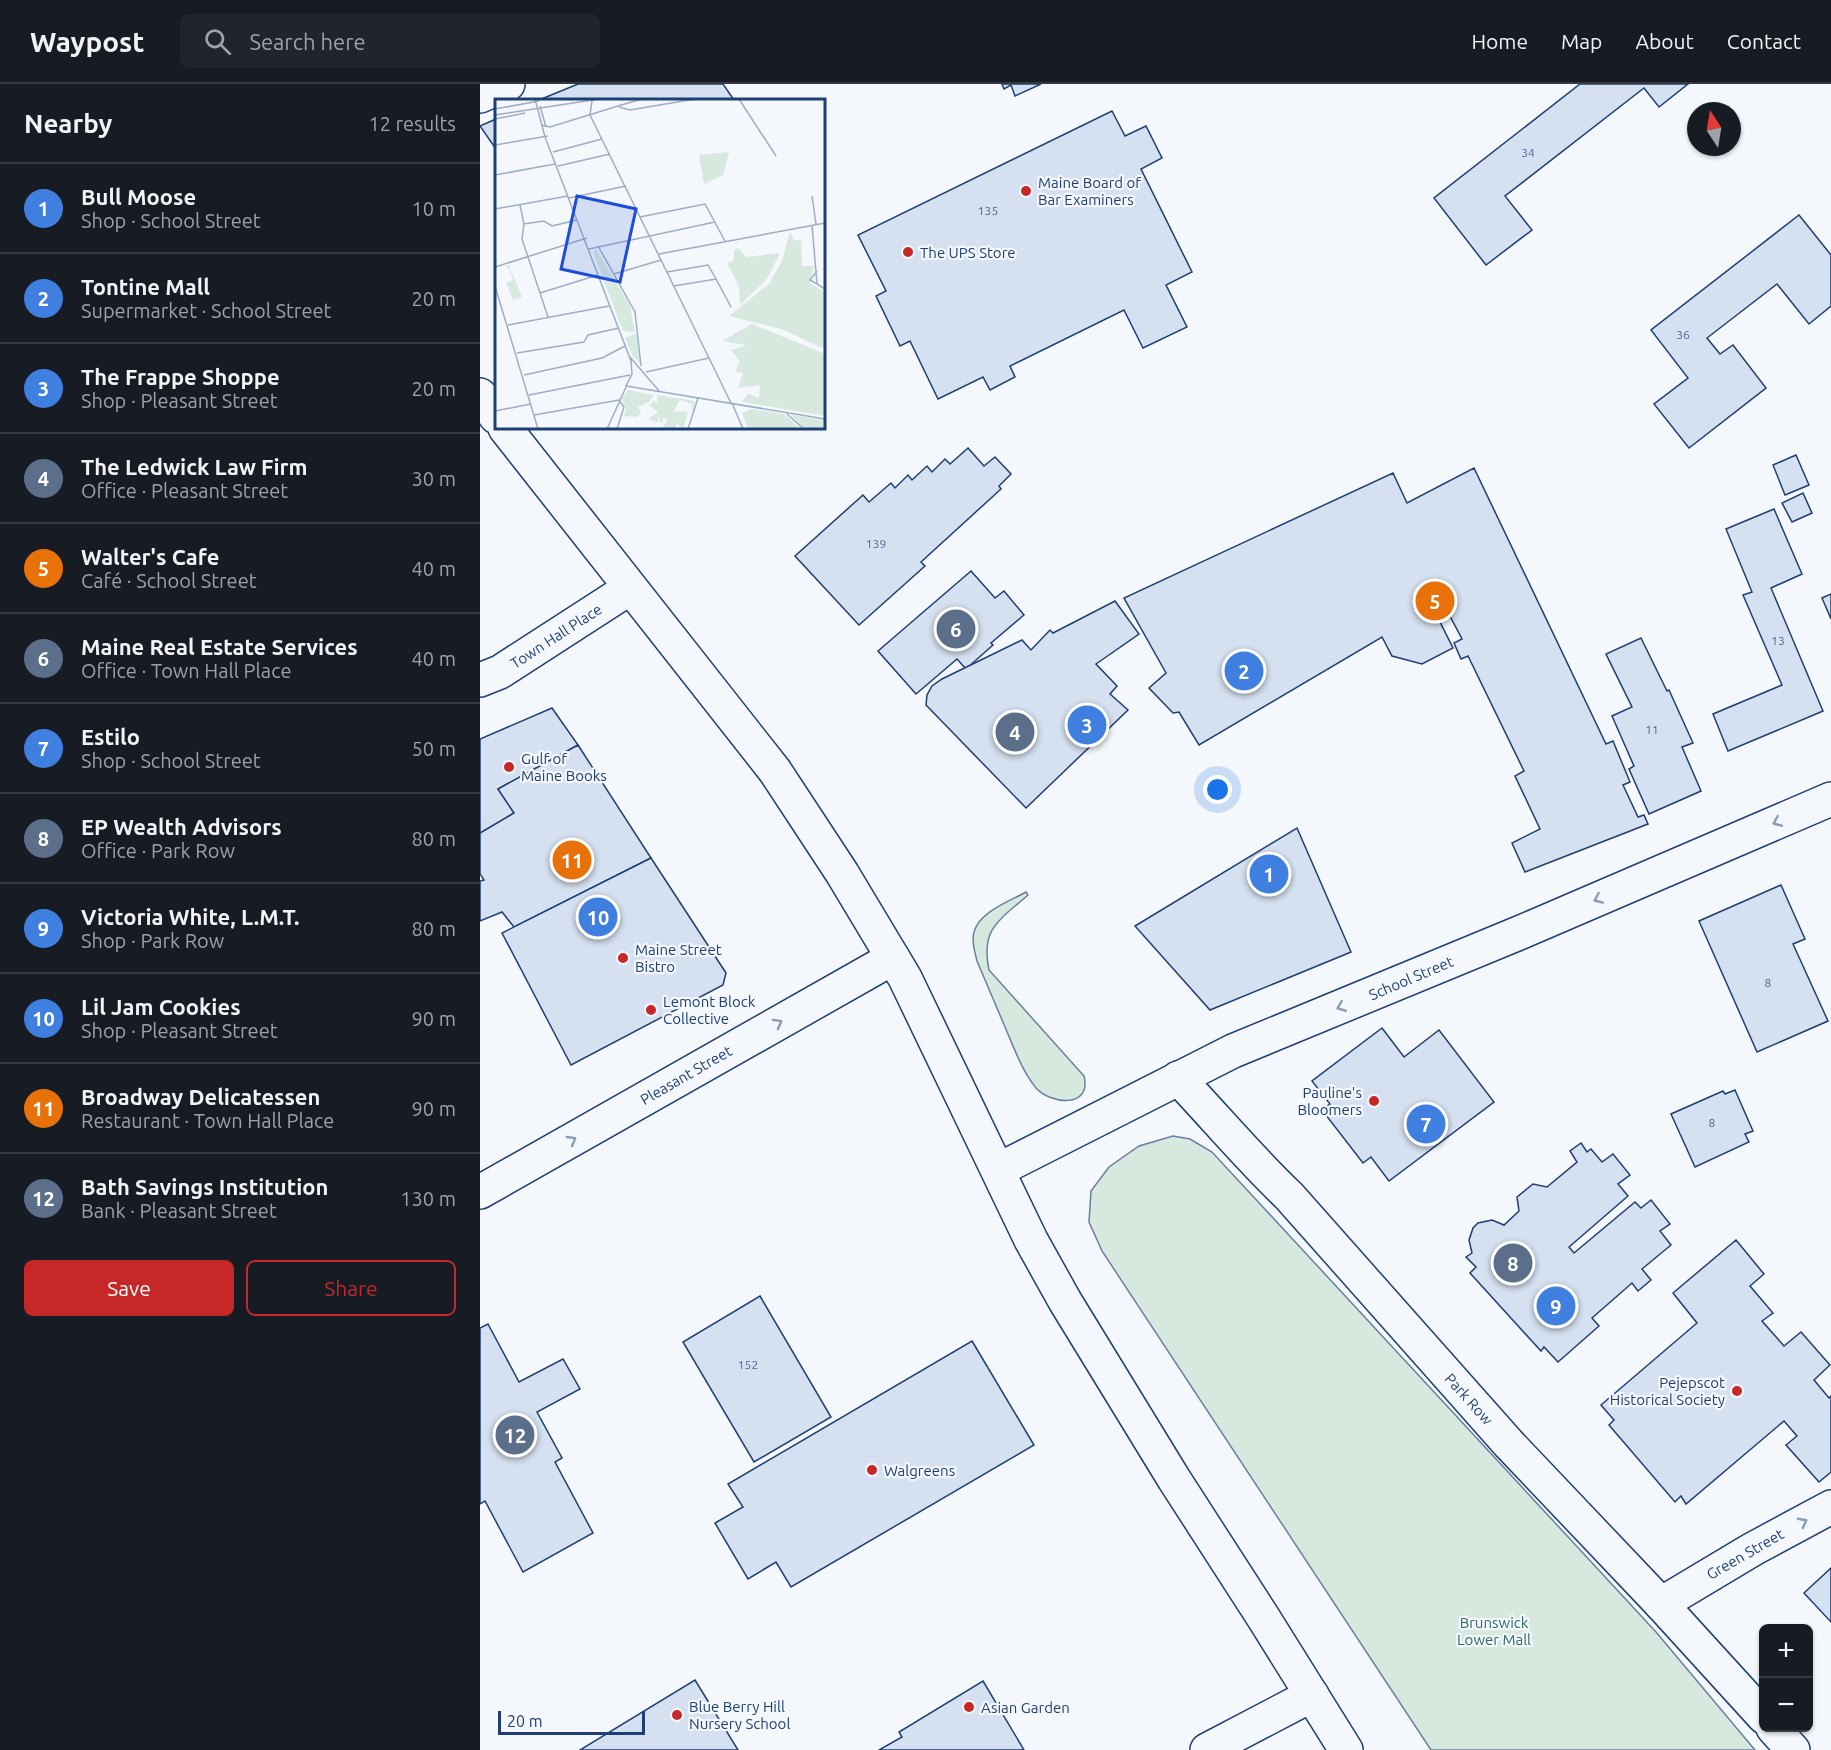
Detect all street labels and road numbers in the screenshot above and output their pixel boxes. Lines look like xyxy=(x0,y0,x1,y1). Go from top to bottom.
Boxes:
street label: Town Hall Place xyxy=(507,600,605,672)
street label: School Street xyxy=(1366,953,1456,1003)
street label: Pleasant Street xyxy=(637,1042,735,1108)
street label: Park Row xyxy=(1442,1370,1497,1428)
street label: Green Street xyxy=(1703,1525,1787,1583)

